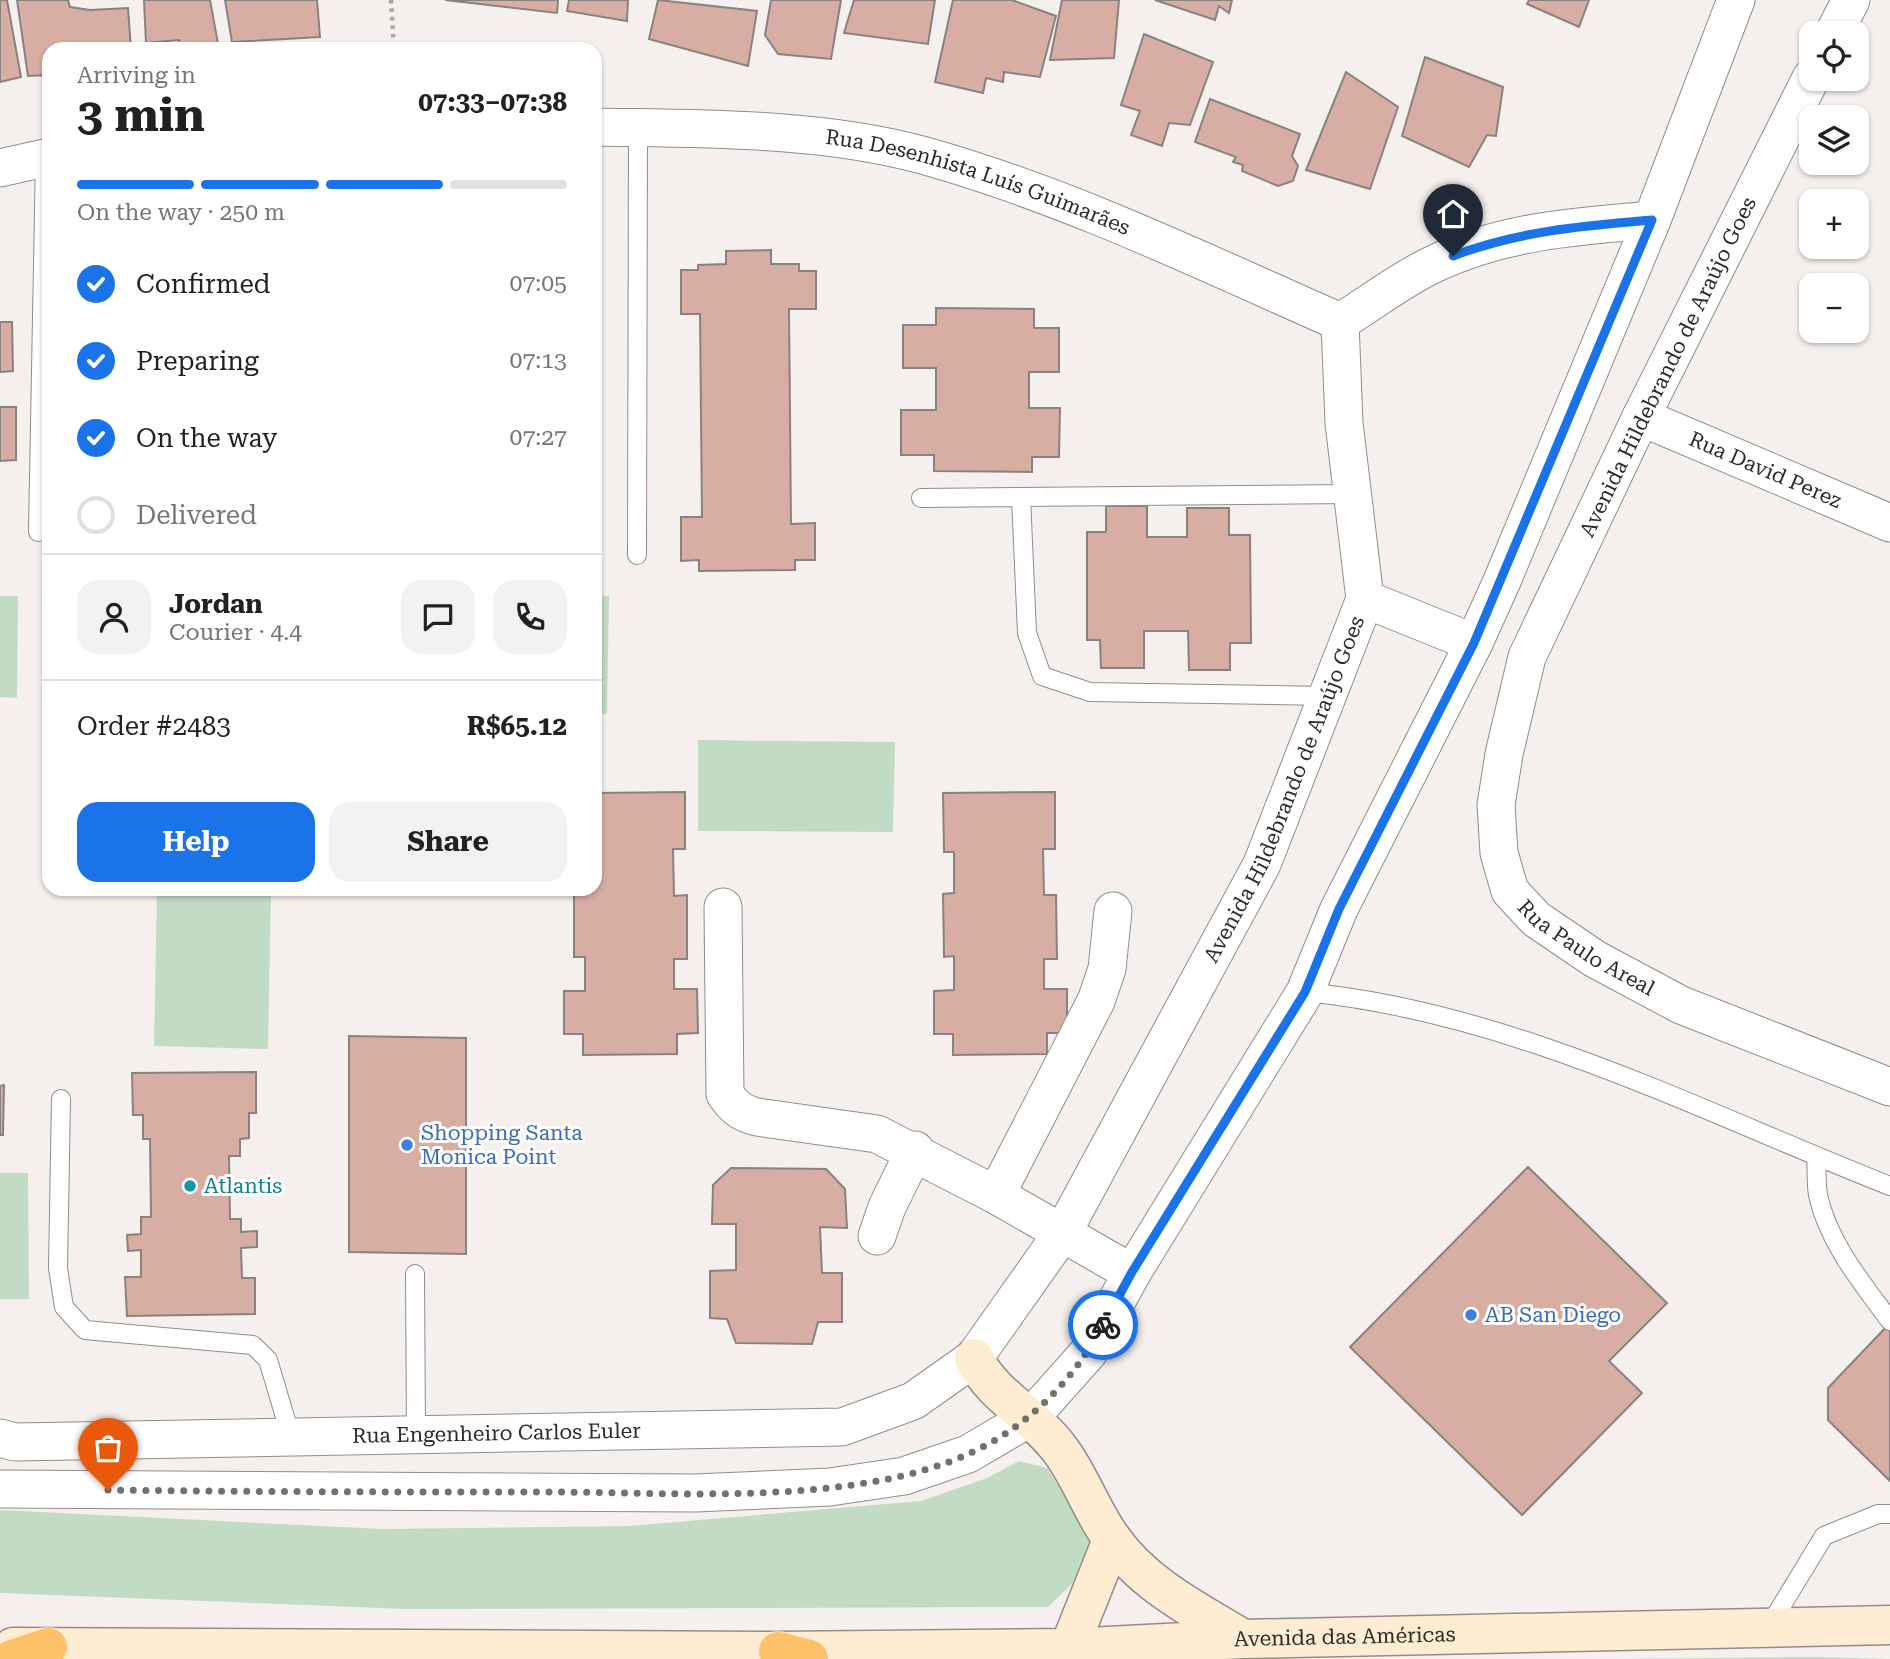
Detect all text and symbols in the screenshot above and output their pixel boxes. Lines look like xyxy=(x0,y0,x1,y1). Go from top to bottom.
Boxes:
map controls xyxy=(1799,21,1869,343)
button: locate xyxy=(1799,21,1869,91)
text: Arriving in xyxy=(77,62,196,89)
text: 07:33–07:38 xyxy=(418,87,567,117)
text: 3 min xyxy=(77,88,205,142)
button: layers xyxy=(1799,105,1869,175)
street label: Rua Desenhista Luís Guimarães xyxy=(824,125,1134,240)
pin xyxy=(1423,184,1483,256)
button: + xyxy=(1799,189,1869,259)
street label: Avenida Hildebrando de Araújo Goes xyxy=(1575,193,1761,541)
icon: home xyxy=(1434,195,1472,233)
text: On the way · 250 m xyxy=(77,199,285,226)
icon: check xyxy=(77,265,115,303)
text: Confirmed xyxy=(136,269,271,299)
text: 07:05 xyxy=(510,270,567,297)
button: − xyxy=(1799,273,1869,343)
icon: check xyxy=(77,342,115,380)
text: Preparing xyxy=(136,346,259,376)
text: 07:13 xyxy=(510,347,567,374)
icon: check xyxy=(77,419,115,457)
text: On the way xyxy=(136,423,277,453)
text: 07:27 xyxy=(510,424,567,451)
street label: Rua David Perez xyxy=(1685,427,1845,513)
text: Delivered xyxy=(136,500,257,530)
button: person xyxy=(77,580,151,654)
button: chat xyxy=(401,580,475,654)
button: phone xyxy=(493,580,567,654)
text: Jordan xyxy=(169,589,263,619)
street label: Avenida Hildebrando de Araújo Goes xyxy=(1199,612,1369,967)
text: Courier · 4.4 xyxy=(169,619,302,646)
text: Order #2483 xyxy=(77,711,231,741)
text: R$65.12 xyxy=(467,711,567,741)
button: Help xyxy=(77,802,315,882)
button: Share xyxy=(329,802,567,882)
street label: Rua Paulo Areal xyxy=(1513,895,1659,1001)
place label: Shopping Santa Monica Point xyxy=(421,1121,583,1169)
marker: Shopping Santa Monica Point xyxy=(399,1137,415,1153)
place label: Atlantis xyxy=(204,1174,282,1198)
marker: Atlantis xyxy=(182,1178,198,1194)
courier xyxy=(1068,1290,1138,1360)
place label: AB San Diego xyxy=(1485,1303,1621,1327)
icon: bike xyxy=(1084,1306,1122,1344)
marker: AB San Diego xyxy=(1463,1307,1479,1323)
pin xyxy=(78,1418,138,1490)
street label: Rua Engenheiro Carlos Euler xyxy=(352,1419,641,1448)
icon: bag xyxy=(89,1429,127,1467)
street label: Avenida das Américas xyxy=(1233,1622,1456,1651)

